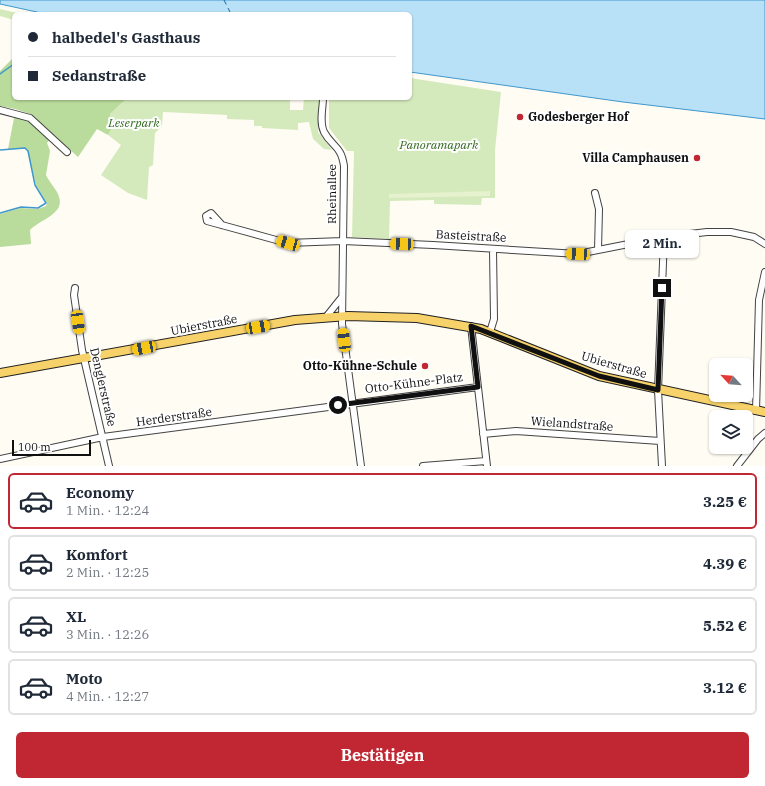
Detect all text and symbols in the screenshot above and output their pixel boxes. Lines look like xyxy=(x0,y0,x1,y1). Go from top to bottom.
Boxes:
text: halbedel's Gasthaus xyxy=(52,28,200,47)
text: Sedanstraße xyxy=(52,66,146,85)
place label: Godesberger Hof xyxy=(528,109,630,124)
marker: Godesberger Hof xyxy=(515,112,525,122)
park label: Leserpark xyxy=(107,115,160,130)
park label: Panoramapark xyxy=(399,137,479,152)
place label: Villa Camphausen xyxy=(582,150,689,165)
marker: Villa Camphausen xyxy=(692,153,702,163)
street label: Rheinallee xyxy=(324,164,339,224)
street label: Basteistraße xyxy=(435,226,507,245)
callout: 2 Min. xyxy=(625,230,699,258)
car xyxy=(275,234,301,252)
text: 2 Min. xyxy=(642,235,682,252)
car xyxy=(390,238,414,250)
car xyxy=(566,247,590,261)
route end xyxy=(653,279,671,297)
car xyxy=(70,309,86,335)
street label: Ubierstraße xyxy=(169,311,238,338)
car xyxy=(245,319,271,335)
car xyxy=(337,327,351,353)
car xyxy=(131,340,157,356)
street label: Denglerstraße xyxy=(87,346,120,428)
street label: Ubierstraße xyxy=(580,348,649,381)
place label: Otto-Kühne-Schule xyxy=(303,358,417,373)
north arrow xyxy=(709,358,753,402)
map controls xyxy=(709,358,753,454)
marker: Otto-Kühne-Schule xyxy=(420,361,430,371)
street label: Otto-Kühne-Platz xyxy=(364,369,464,396)
route start xyxy=(329,396,347,414)
street label: Herderstraße xyxy=(135,404,213,429)
button: layers xyxy=(709,410,753,454)
street label: Wielandstraße xyxy=(530,413,614,434)
scale bar xyxy=(12,438,91,457)
text: 100 m xyxy=(18,440,51,454)
icon: car xyxy=(18,483,54,519)
text: Economy xyxy=(66,483,134,502)
text: 3.25 € xyxy=(703,492,747,511)
text: 1 Min. · 12:24 xyxy=(66,502,149,519)
icon: car xyxy=(18,545,54,581)
text: Komfort xyxy=(66,545,128,564)
text: 4.39 € xyxy=(703,554,747,573)
text: 2 Min. · 12:25 xyxy=(66,564,149,581)
icon: car xyxy=(18,607,54,643)
text: XL xyxy=(66,607,86,626)
text: 5.52 € xyxy=(703,616,747,635)
text: 3 Min. · 12:26 xyxy=(66,626,149,643)
icon: car xyxy=(18,669,54,705)
text: Moto xyxy=(66,669,103,688)
text: 3.12 € xyxy=(703,678,747,697)
text: 4 Min. · 12:27 xyxy=(66,688,149,705)
button: Bestätigen xyxy=(16,732,749,778)

